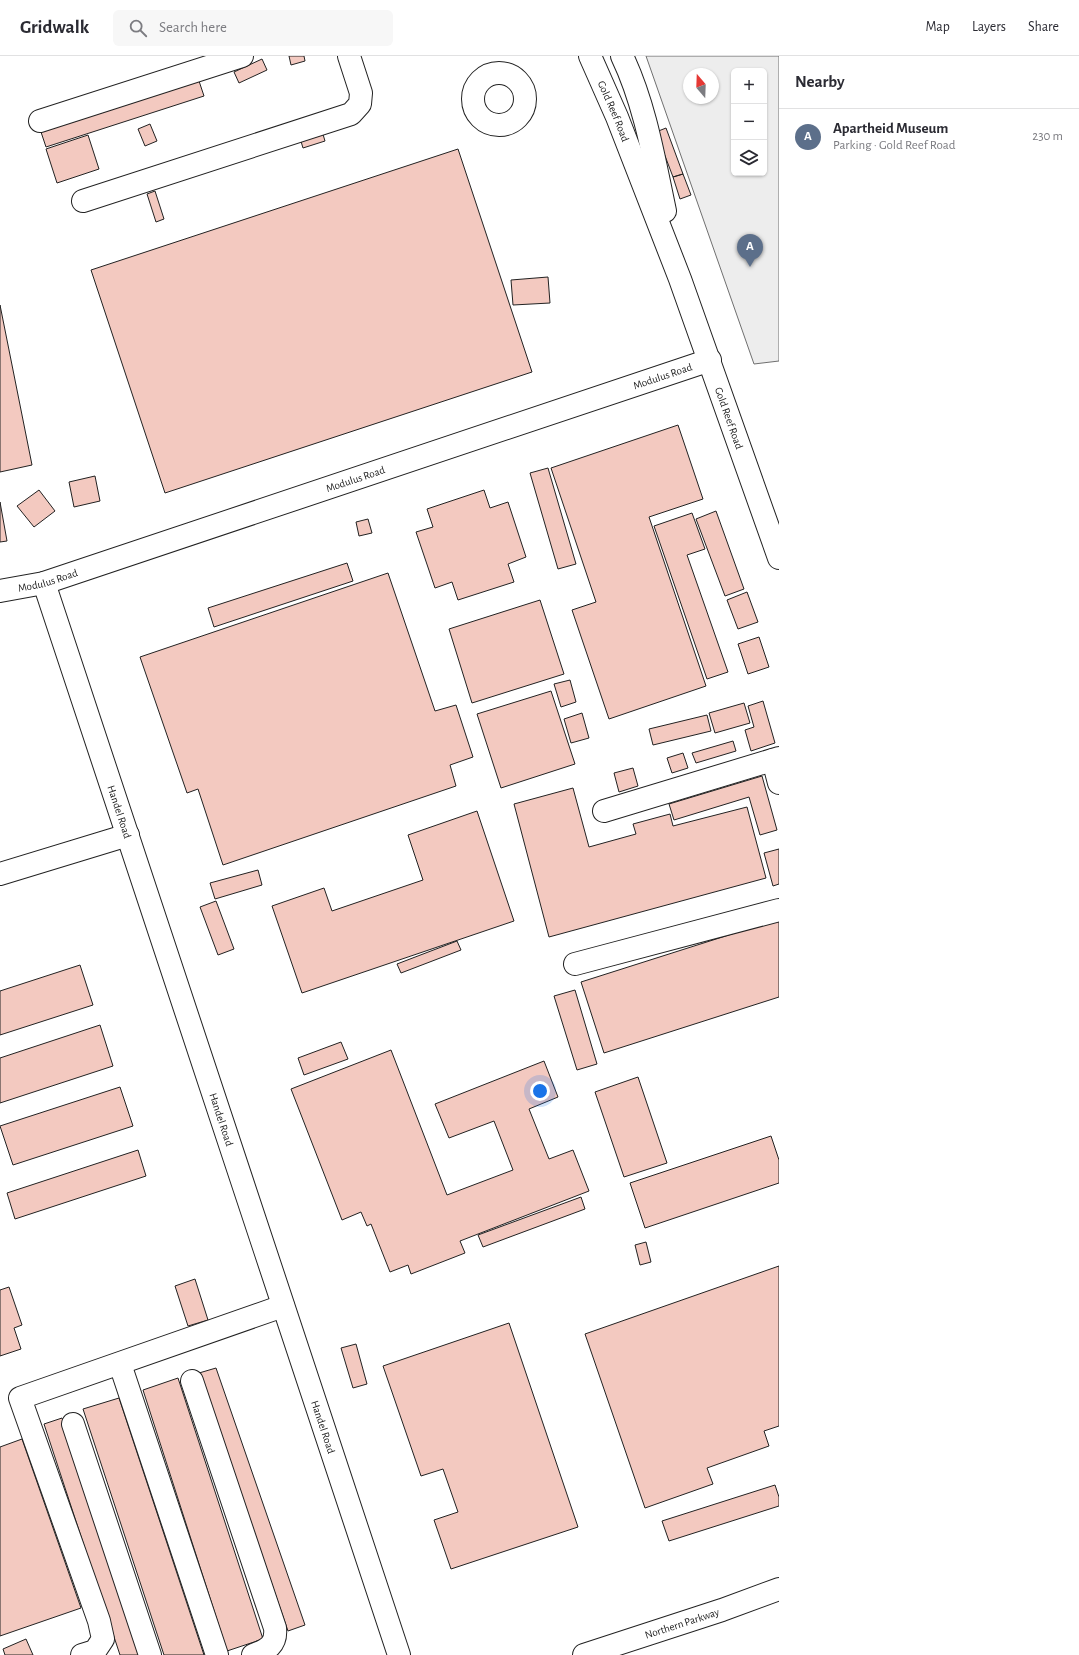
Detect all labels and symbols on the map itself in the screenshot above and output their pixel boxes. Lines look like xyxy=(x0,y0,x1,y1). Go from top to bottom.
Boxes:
north arrow xyxy=(683,68,719,104)
street label: Gold Reef Road xyxy=(596,79,631,143)
pin: A xyxy=(737,234,763,267)
street label: Modulus Road xyxy=(632,361,694,391)
street label: Gold Reef Road xyxy=(713,386,745,451)
street label: Modulus Road xyxy=(325,464,387,494)
street label: Modulus Road xyxy=(17,567,79,594)
street label: Handel Road xyxy=(105,784,133,840)
your location xyxy=(530,1081,550,1101)
street label: Handel Road xyxy=(207,1092,235,1148)
street label: Handel Road xyxy=(309,1399,337,1455)
street label: Northern Parkway xyxy=(644,1606,721,1641)

